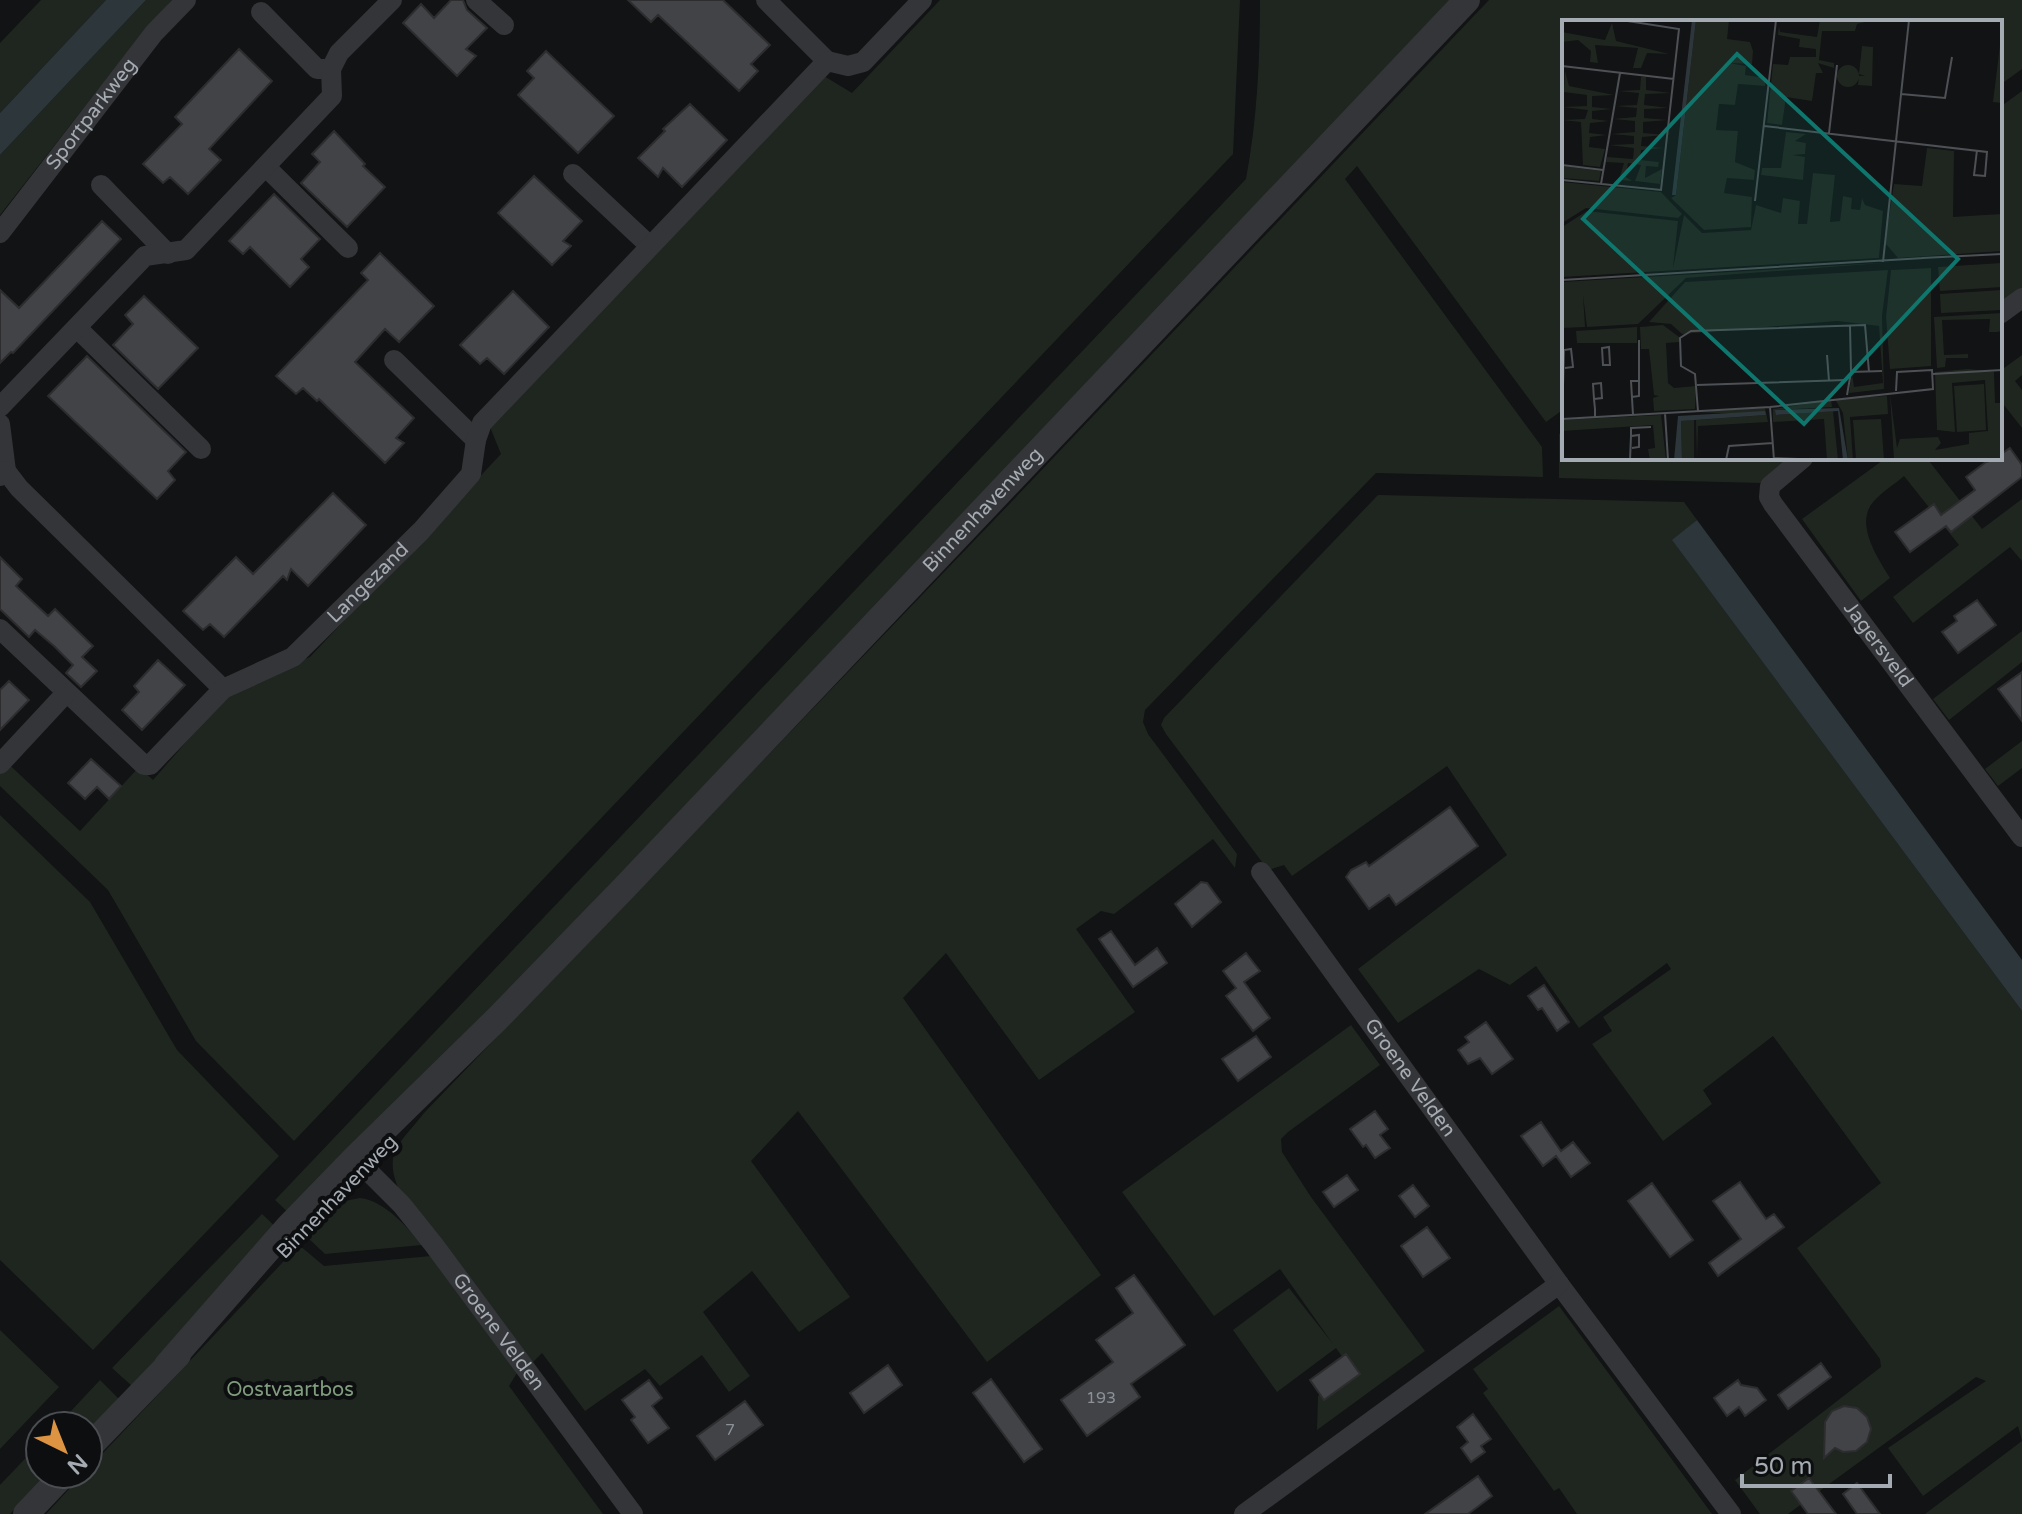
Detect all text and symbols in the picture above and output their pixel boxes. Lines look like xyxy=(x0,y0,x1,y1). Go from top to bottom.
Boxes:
inset map xyxy=(1562,20,2002,460)
street label: Sportparkweg xyxy=(41,54,142,175)
street label: Binnenhavenweg xyxy=(918,443,1048,578)
street label: Langezand xyxy=(322,538,414,628)
street label: Jagersveld xyxy=(1838,597,1918,692)
street label: Groene Velden xyxy=(1359,1014,1461,1142)
street label: Binnenhavenweg xyxy=(272,1130,402,1264)
street label: Groene Velden xyxy=(447,1269,550,1395)
park label: Oostvaartbos xyxy=(226,1378,354,1402)
house number: 193 xyxy=(1086,1388,1116,1408)
north arrow xyxy=(24,1410,104,1490)
house number: 7 xyxy=(725,1420,735,1440)
scale bar xyxy=(1742,1438,1890,1488)
text: N xyxy=(62,1448,92,1479)
text: 50 m xyxy=(1754,1452,1812,1481)

